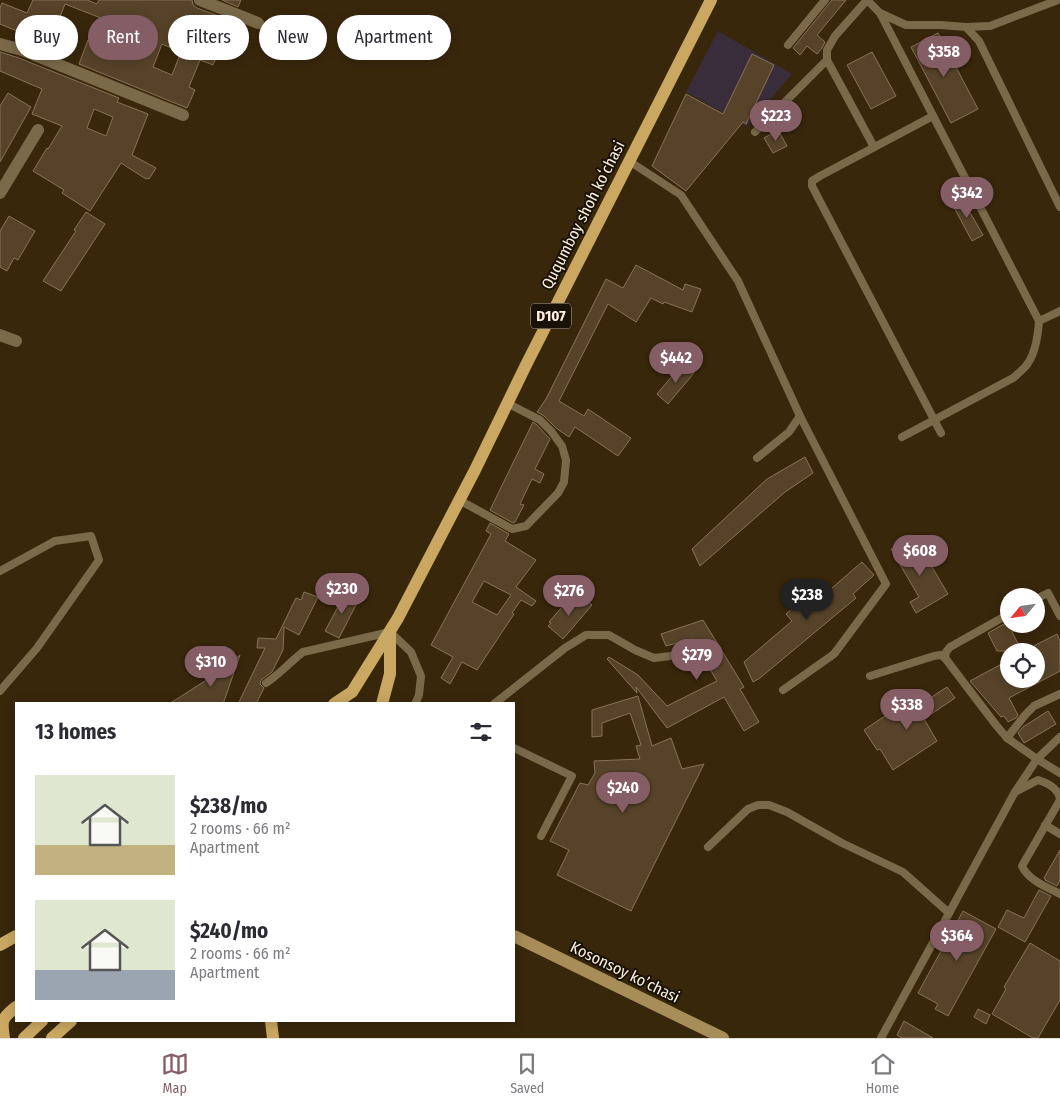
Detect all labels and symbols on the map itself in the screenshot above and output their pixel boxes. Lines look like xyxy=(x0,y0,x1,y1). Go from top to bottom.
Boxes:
pin: $358 xyxy=(914,36,974,78)
pin: $223 xyxy=(746,100,806,142)
street label: Ququmboy shoh koʻchasi xyxy=(537,138,629,292)
pin: $342 xyxy=(937,176,997,219)
road number: D107 xyxy=(531,304,571,328)
pin: $442 xyxy=(646,342,706,384)
pin: $608 xyxy=(890,534,950,577)
pin: $230 xyxy=(312,572,372,615)
pin: $276 xyxy=(539,574,599,617)
pin: $238 xyxy=(777,578,837,621)
north arrow xyxy=(1000,588,1045,632)
pin: $279 xyxy=(667,638,727,681)
pin: $310 xyxy=(181,646,241,688)
pin: $338 xyxy=(877,688,937,731)
pin: $240 xyxy=(593,772,653,814)
pin: $364 xyxy=(927,920,987,962)
street label: Kosonsoy ko’chasi xyxy=(567,937,683,1007)

